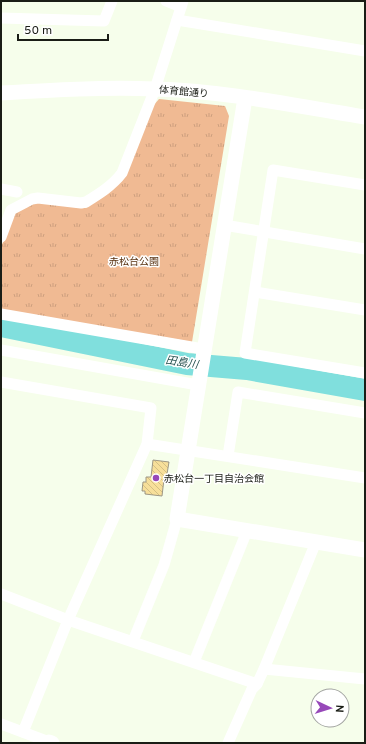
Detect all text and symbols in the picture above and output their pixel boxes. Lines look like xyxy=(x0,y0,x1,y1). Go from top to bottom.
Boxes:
scale bar xyxy=(18,16,108,42)
text: 50 m xyxy=(24,23,52,39)
street label: 体育館通り xyxy=(158,84,209,101)
park label: 赤松台公園 xyxy=(109,256,159,269)
water label: 田島川 xyxy=(164,353,200,373)
marker: 赤松台一丁目自治会館 xyxy=(151,473,161,483)
place label: 赤松台一丁目自治会館 xyxy=(164,473,264,486)
north arrow xyxy=(310,688,350,728)
text: N xyxy=(332,704,346,713)

